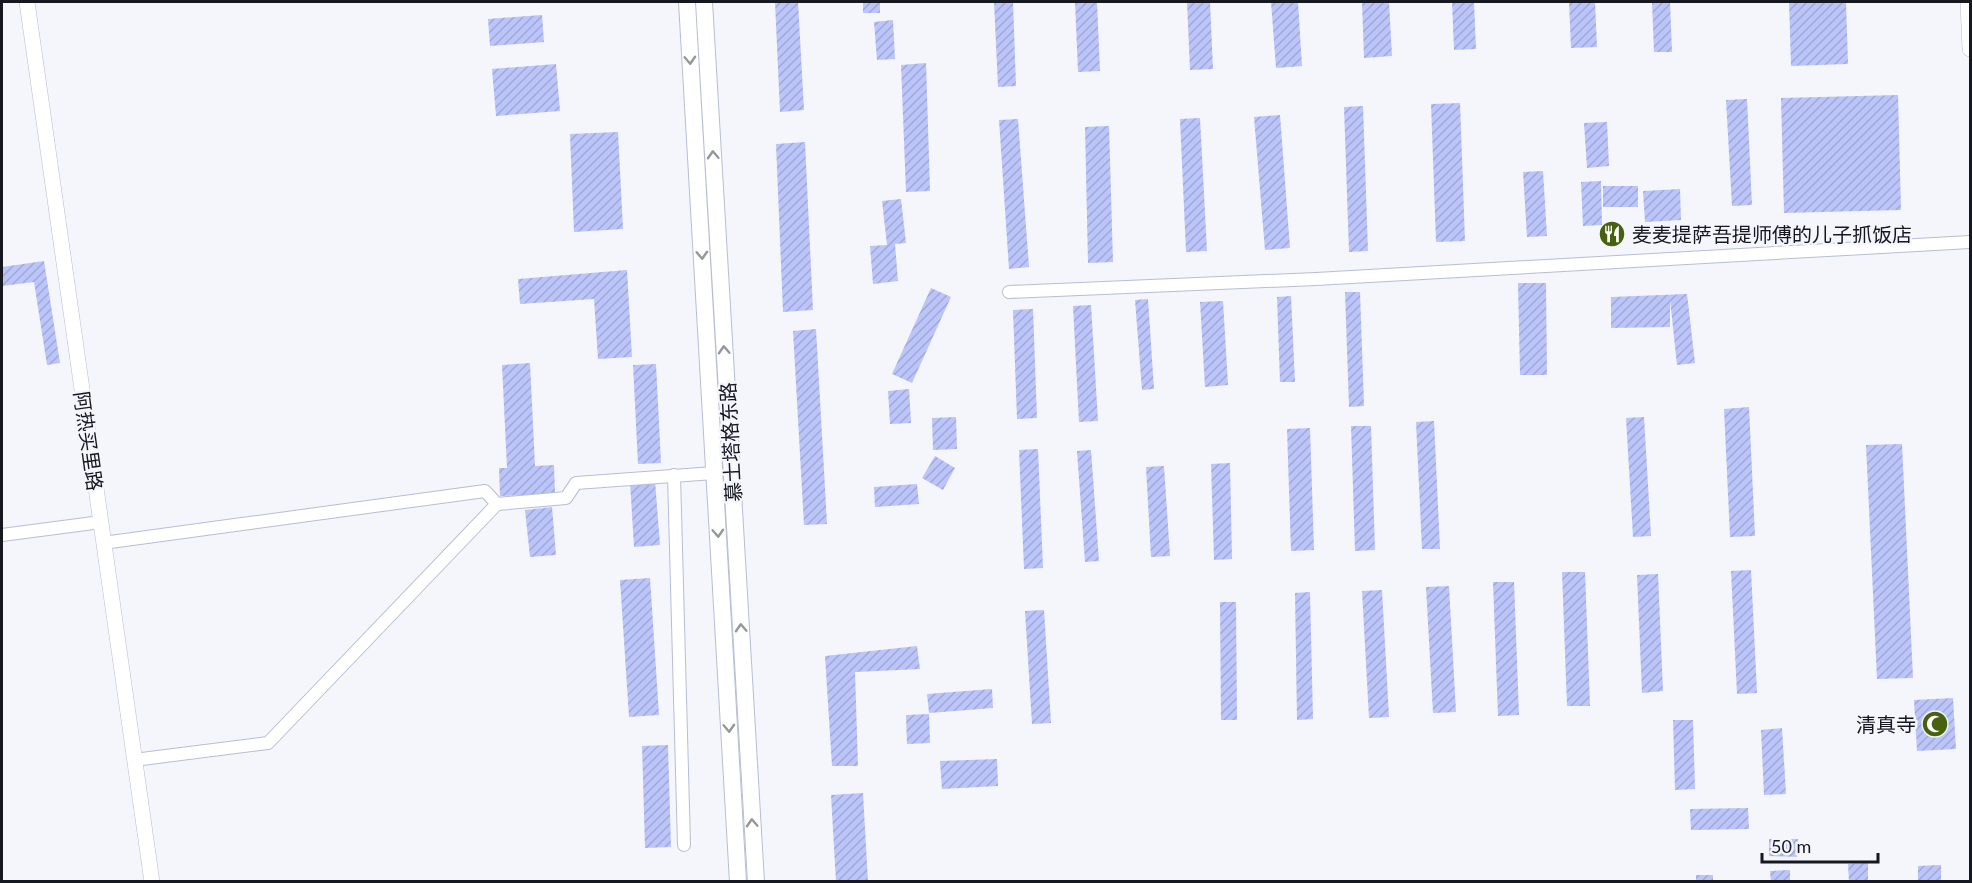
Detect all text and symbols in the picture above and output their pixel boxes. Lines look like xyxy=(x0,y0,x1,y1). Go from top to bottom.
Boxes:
one-way arrow xyxy=(684,55,697,64)
one-way arrow xyxy=(707,151,720,160)
restaurant icon: 麦麦提萨吾提师傅的儿子抓饭店 xyxy=(1597,219,1627,249)
place label: 麦麦提萨吾提师傅的儿子抓饭店 xyxy=(1632,222,1912,246)
one-way arrow xyxy=(695,250,708,259)
one-way arrow xyxy=(718,345,731,354)
street label: 慕士塔格东路 xyxy=(715,381,745,503)
street label: 阿热买里路 xyxy=(70,390,108,492)
one-way arrow xyxy=(711,529,724,538)
one-way arrow xyxy=(735,624,748,633)
mosque icon: 清真寺 xyxy=(1920,709,1950,739)
place label: 清真寺 xyxy=(1856,712,1916,736)
one-way arrow xyxy=(723,723,736,732)
one-way arrow xyxy=(746,819,759,828)
scale bar xyxy=(1762,826,1878,864)
text: 50 m xyxy=(1771,835,1811,857)

